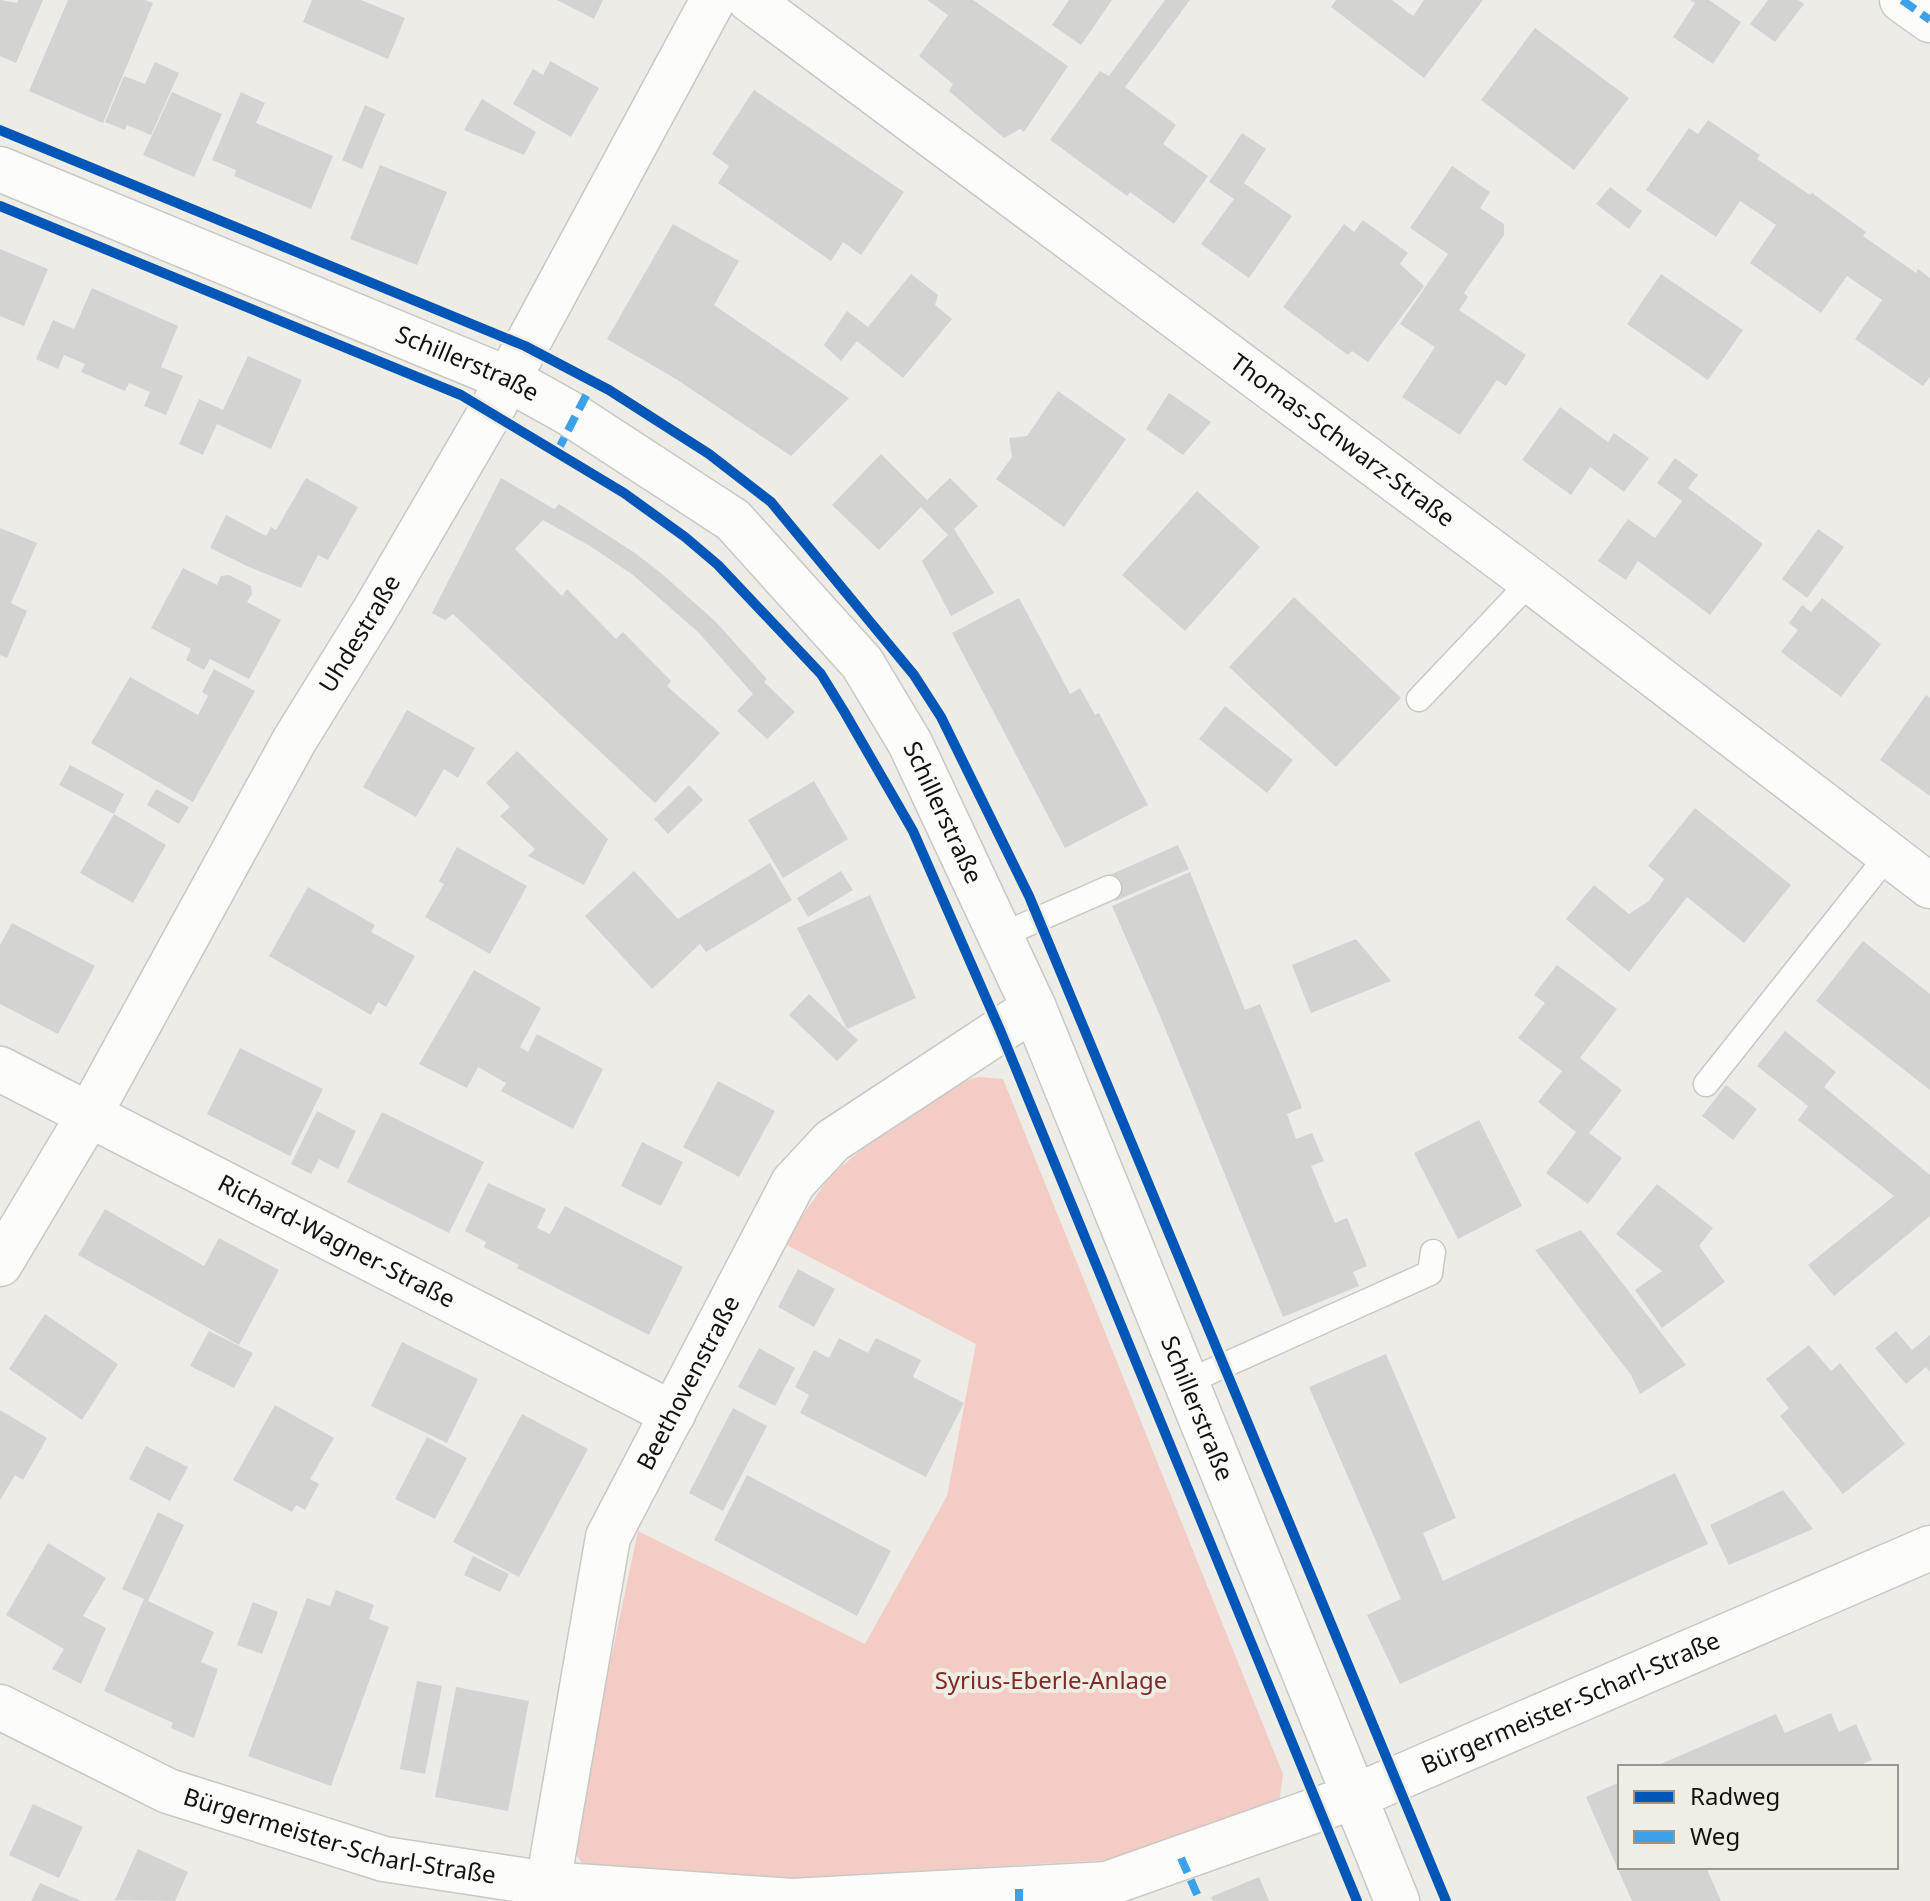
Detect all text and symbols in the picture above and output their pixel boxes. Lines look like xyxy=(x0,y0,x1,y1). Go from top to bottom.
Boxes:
street label: Schillerstraße xyxy=(391,316,546,408)
street label: Thomas-Schwarz-Straße xyxy=(1224,345,1462,534)
street label: Uhdestraße xyxy=(310,568,407,698)
street label: Schillerstraße xyxy=(896,735,991,888)
street label: Richard-Wagner-Straße xyxy=(213,1166,461,1315)
street label: Beethovenstraße xyxy=(628,1289,746,1475)
street label: Schillerstraße xyxy=(1154,1331,1242,1485)
street label: Bürgermeister-Scharl-Straße xyxy=(1415,1623,1724,1781)
park label: Syrius-Eberle-Anlage xyxy=(935,1663,1167,1696)
legend xyxy=(1618,1765,1898,1869)
street label: Bürgermeister-Scharl-Straße xyxy=(180,1779,498,1891)
text: Radweg xyxy=(1690,1779,1780,1812)
text: Weg xyxy=(1690,1819,1740,1852)

